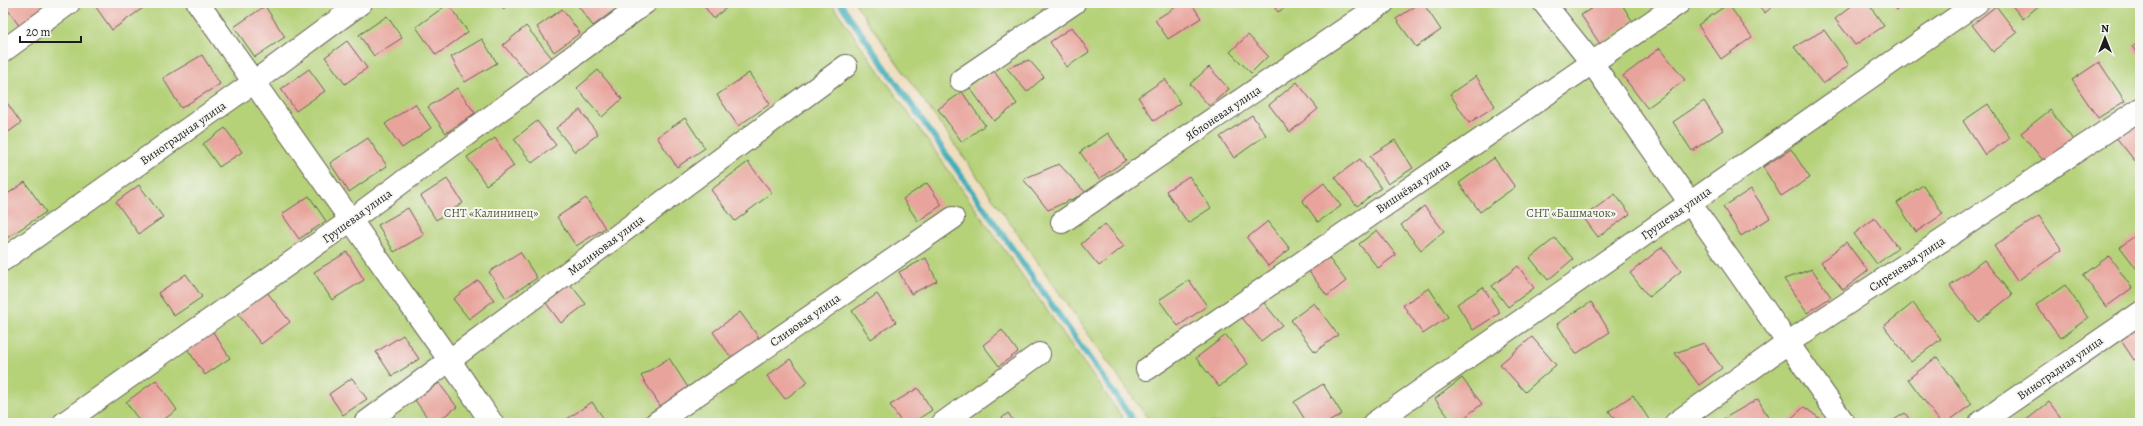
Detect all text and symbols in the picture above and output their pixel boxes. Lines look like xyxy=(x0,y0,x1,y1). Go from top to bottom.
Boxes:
scale bar xyxy=(20,18,81,44)
north arrow xyxy=(2085,18,2125,58)
text: N xyxy=(2101,21,2109,36)
text: 20 m xyxy=(26,24,50,40)
street label: Яблоневая улица xyxy=(1182,81,1264,144)
street label: Виноградная улица xyxy=(137,97,229,169)
street label: Вишнёвая улица xyxy=(1373,155,1454,217)
street label: Грушевая улица xyxy=(1638,183,1715,243)
street label: Грушевая улица xyxy=(319,185,395,247)
park label: СНТ «Калининец» xyxy=(444,205,538,221)
park label: СНТ «Башмачок» xyxy=(1526,205,1616,221)
street label: Малиновая улица xyxy=(565,211,648,279)
street label: Сиреневая улица xyxy=(1866,232,1949,295)
street label: Сливовая улица xyxy=(767,290,844,350)
street label: Виноградная улица xyxy=(2014,332,2106,404)

